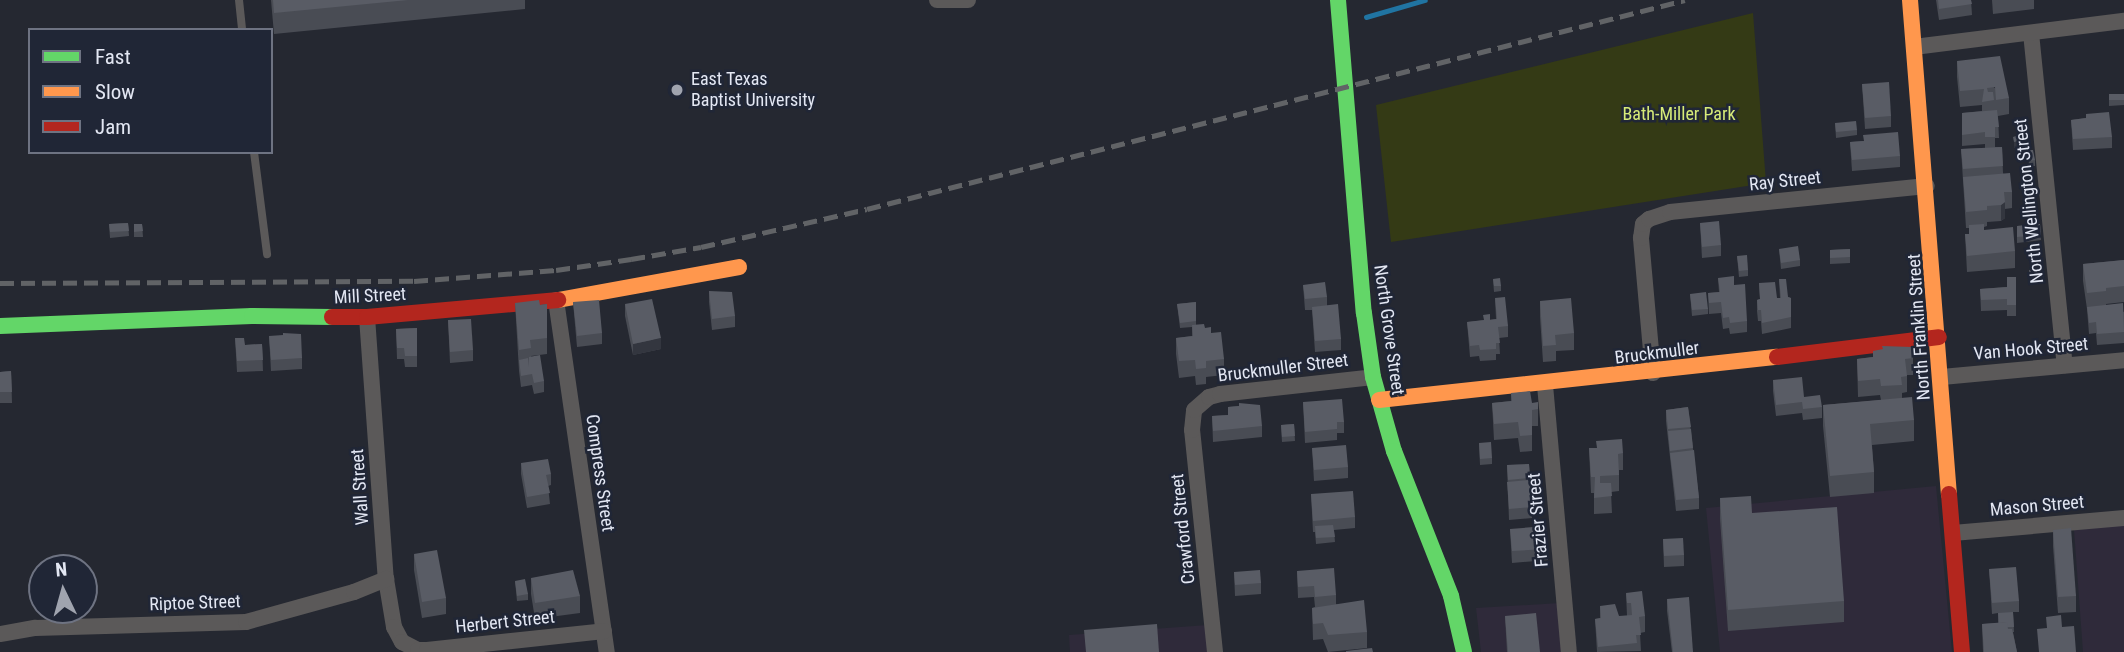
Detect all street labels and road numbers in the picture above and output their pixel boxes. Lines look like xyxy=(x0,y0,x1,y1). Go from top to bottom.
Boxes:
street label: North Wellington Street xyxy=(2010,118,2048,284)
street label: Ray Street xyxy=(1748,167,1822,195)
street label: North Franklin Street xyxy=(1903,253,1935,401)
street label: North Grove Street xyxy=(1369,263,1409,397)
street label: Mill Street xyxy=(333,283,407,309)
street label: Van Hook Street xyxy=(1973,333,2089,365)
street label: Bruckmuller xyxy=(1614,337,1700,369)
street label: Bruckmuller Street xyxy=(1217,349,1349,387)
street label: Compress Street xyxy=(581,413,619,533)
street label: Wall Street xyxy=(347,448,373,526)
street label: Frazier Street xyxy=(1523,472,1553,568)
street label: Crawford Street xyxy=(1166,473,1200,585)
street label: Mason Street xyxy=(1989,491,2085,521)
street label: Riptoe Street xyxy=(149,591,241,615)
street label: Herbert Street xyxy=(454,606,556,638)

